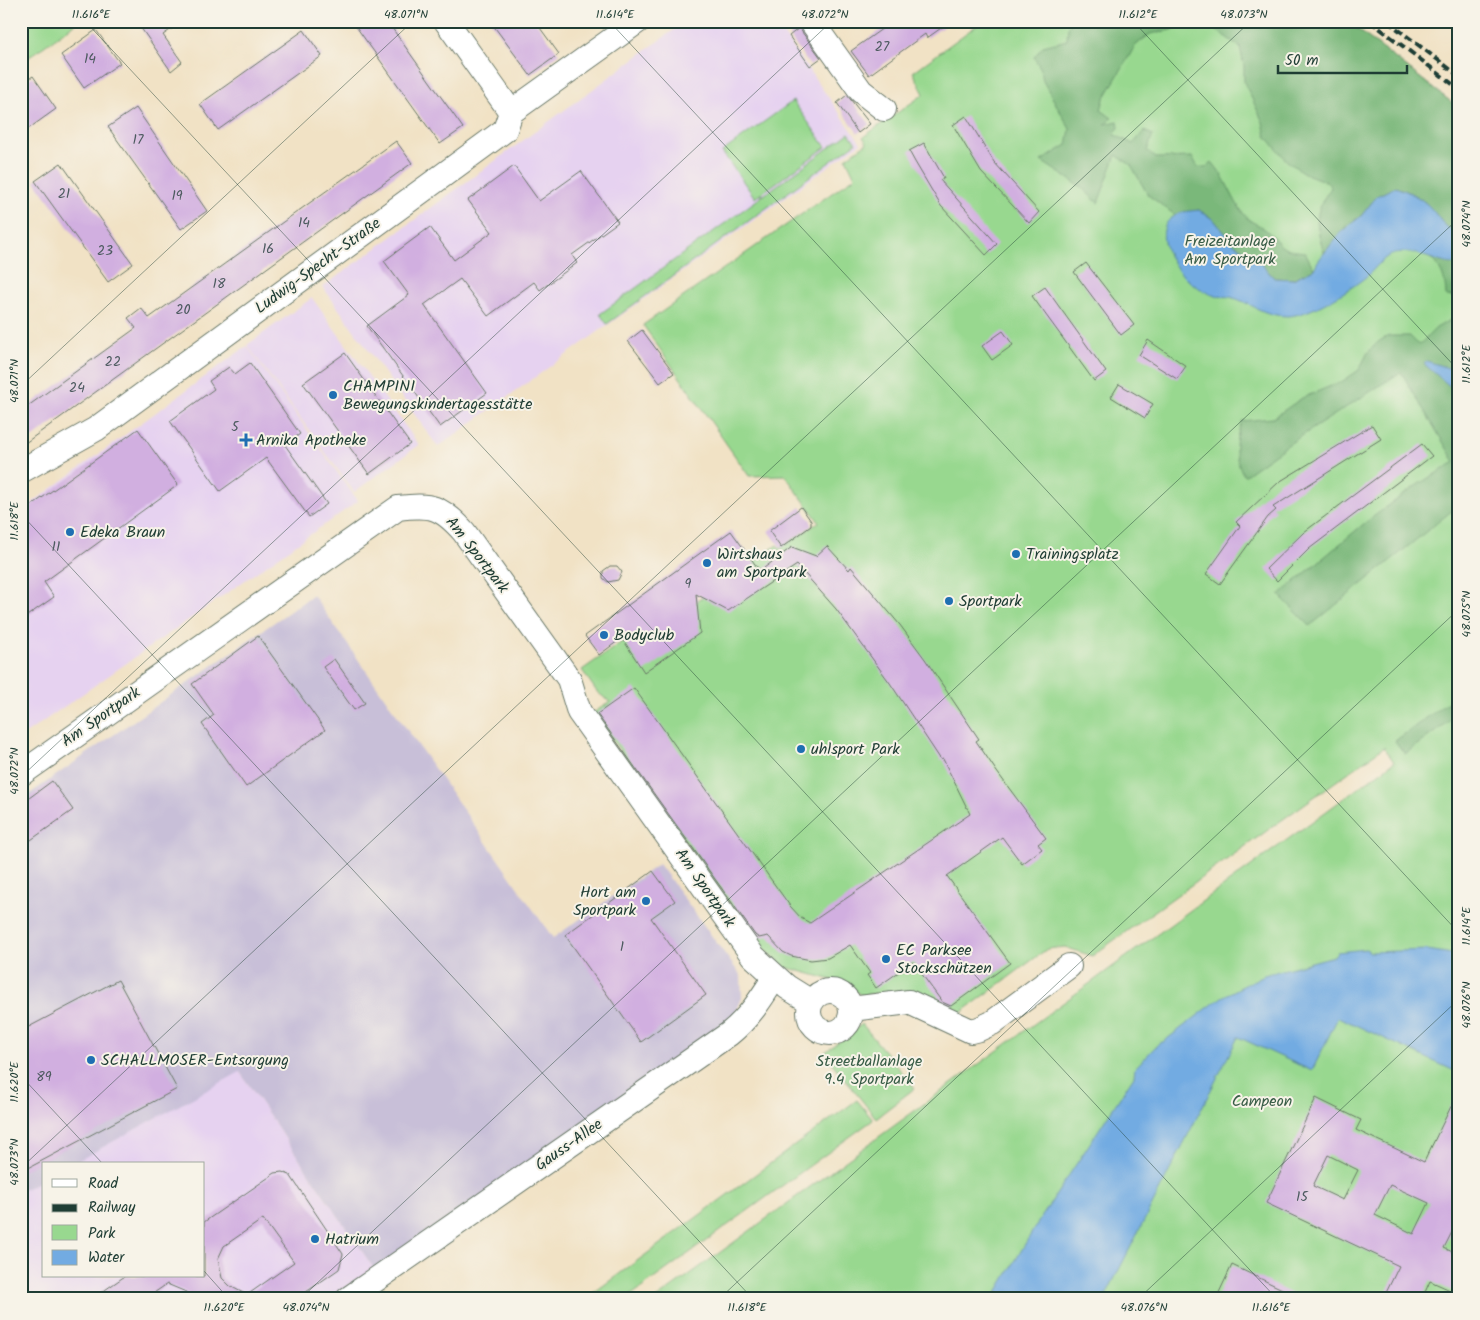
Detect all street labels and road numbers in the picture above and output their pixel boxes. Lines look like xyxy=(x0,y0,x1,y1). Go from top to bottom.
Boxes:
street label: Ludwig-Specht-Straße xyxy=(250,212,386,320)
street label: Am Sportpark xyxy=(439,511,515,599)
street label: Am Sportpark xyxy=(56,680,146,754)
street label: Am Sportpark xyxy=(668,843,742,933)
street label: Gauss-Allee xyxy=(530,1112,608,1178)

